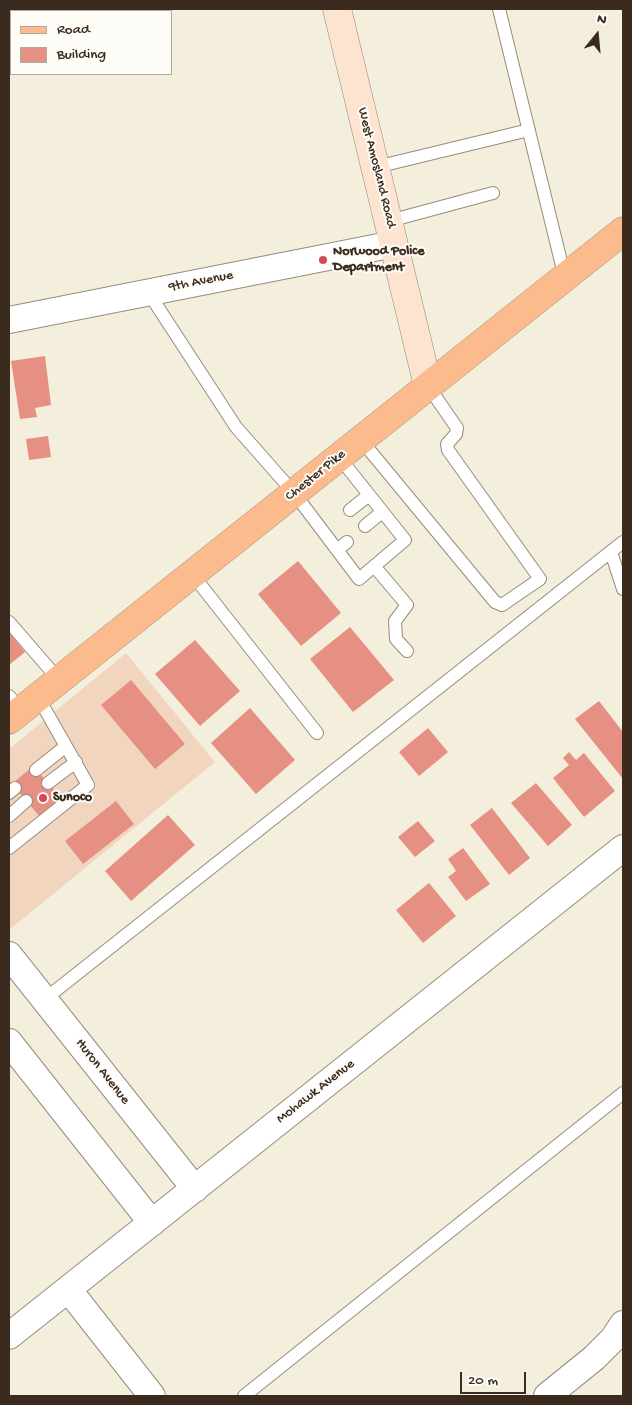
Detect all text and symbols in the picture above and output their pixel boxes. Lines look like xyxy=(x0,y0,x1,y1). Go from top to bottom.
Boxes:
legend xyxy=(10,10,172,75)
north arrow xyxy=(572,10,622,60)
text: N xyxy=(595,11,608,30)
text: Road xyxy=(57,21,90,39)
text: Building xyxy=(57,46,106,64)
street label: West Amosland Road xyxy=(353,106,399,230)
place label: Norwood Police Department xyxy=(333,244,424,276)
marker: Norwood Police Department xyxy=(317,254,329,266)
street label: 9th Avenue xyxy=(167,267,235,297)
street label: Chester Pike xyxy=(282,447,350,505)
place label: Sunoco xyxy=(53,790,92,806)
marker: Sunoco xyxy=(37,792,49,804)
street label: Huron Avenue xyxy=(71,1036,133,1108)
street label: Mohawk Avenue xyxy=(273,1056,359,1128)
scale bar xyxy=(462,1362,528,1394)
text: 20 m xyxy=(468,1372,498,1390)

